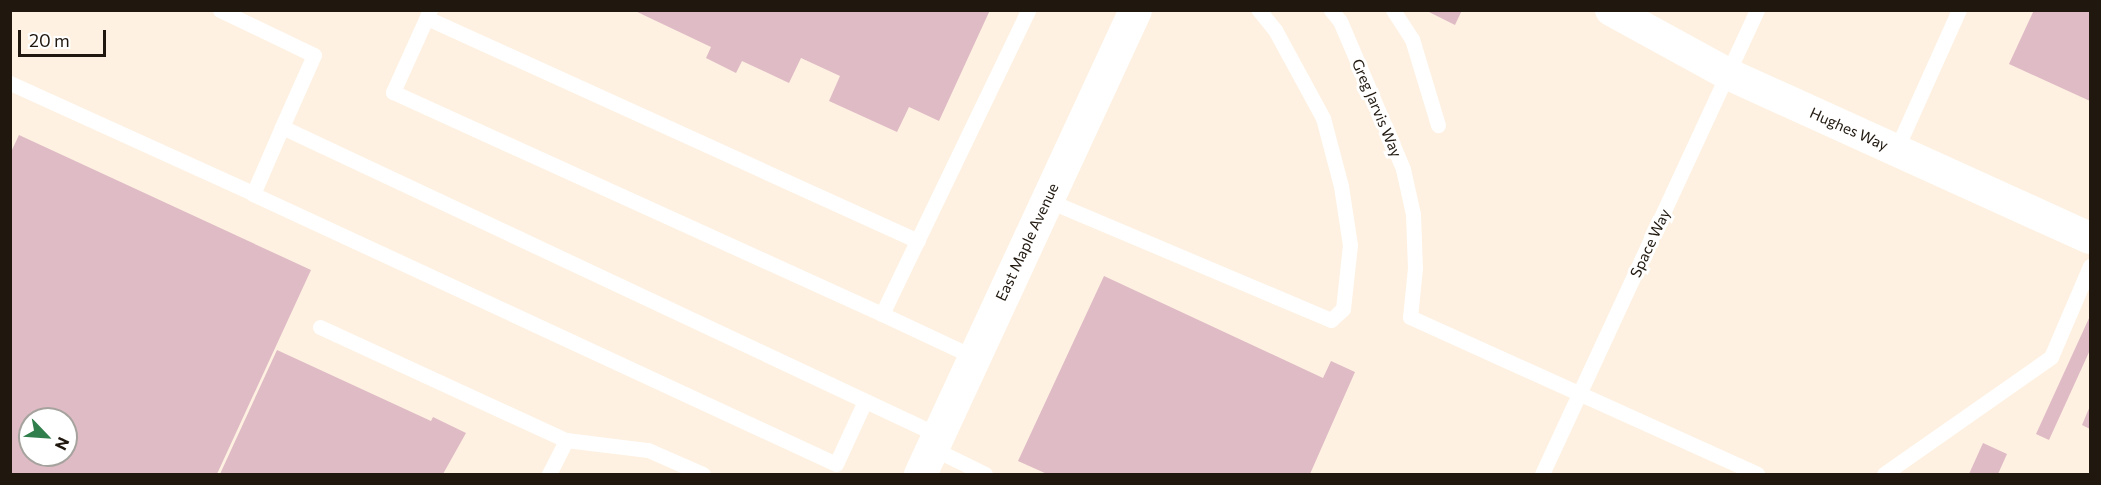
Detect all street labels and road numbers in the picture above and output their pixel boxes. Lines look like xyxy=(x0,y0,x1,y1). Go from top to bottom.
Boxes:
street label: Greg Jarvis Way xyxy=(1348,56,1406,160)
street label: Hughes Way xyxy=(1807,104,1891,154)
street label: East Maple Avenue xyxy=(992,180,1062,304)
street label: Space Way xyxy=(1626,206,1674,280)

